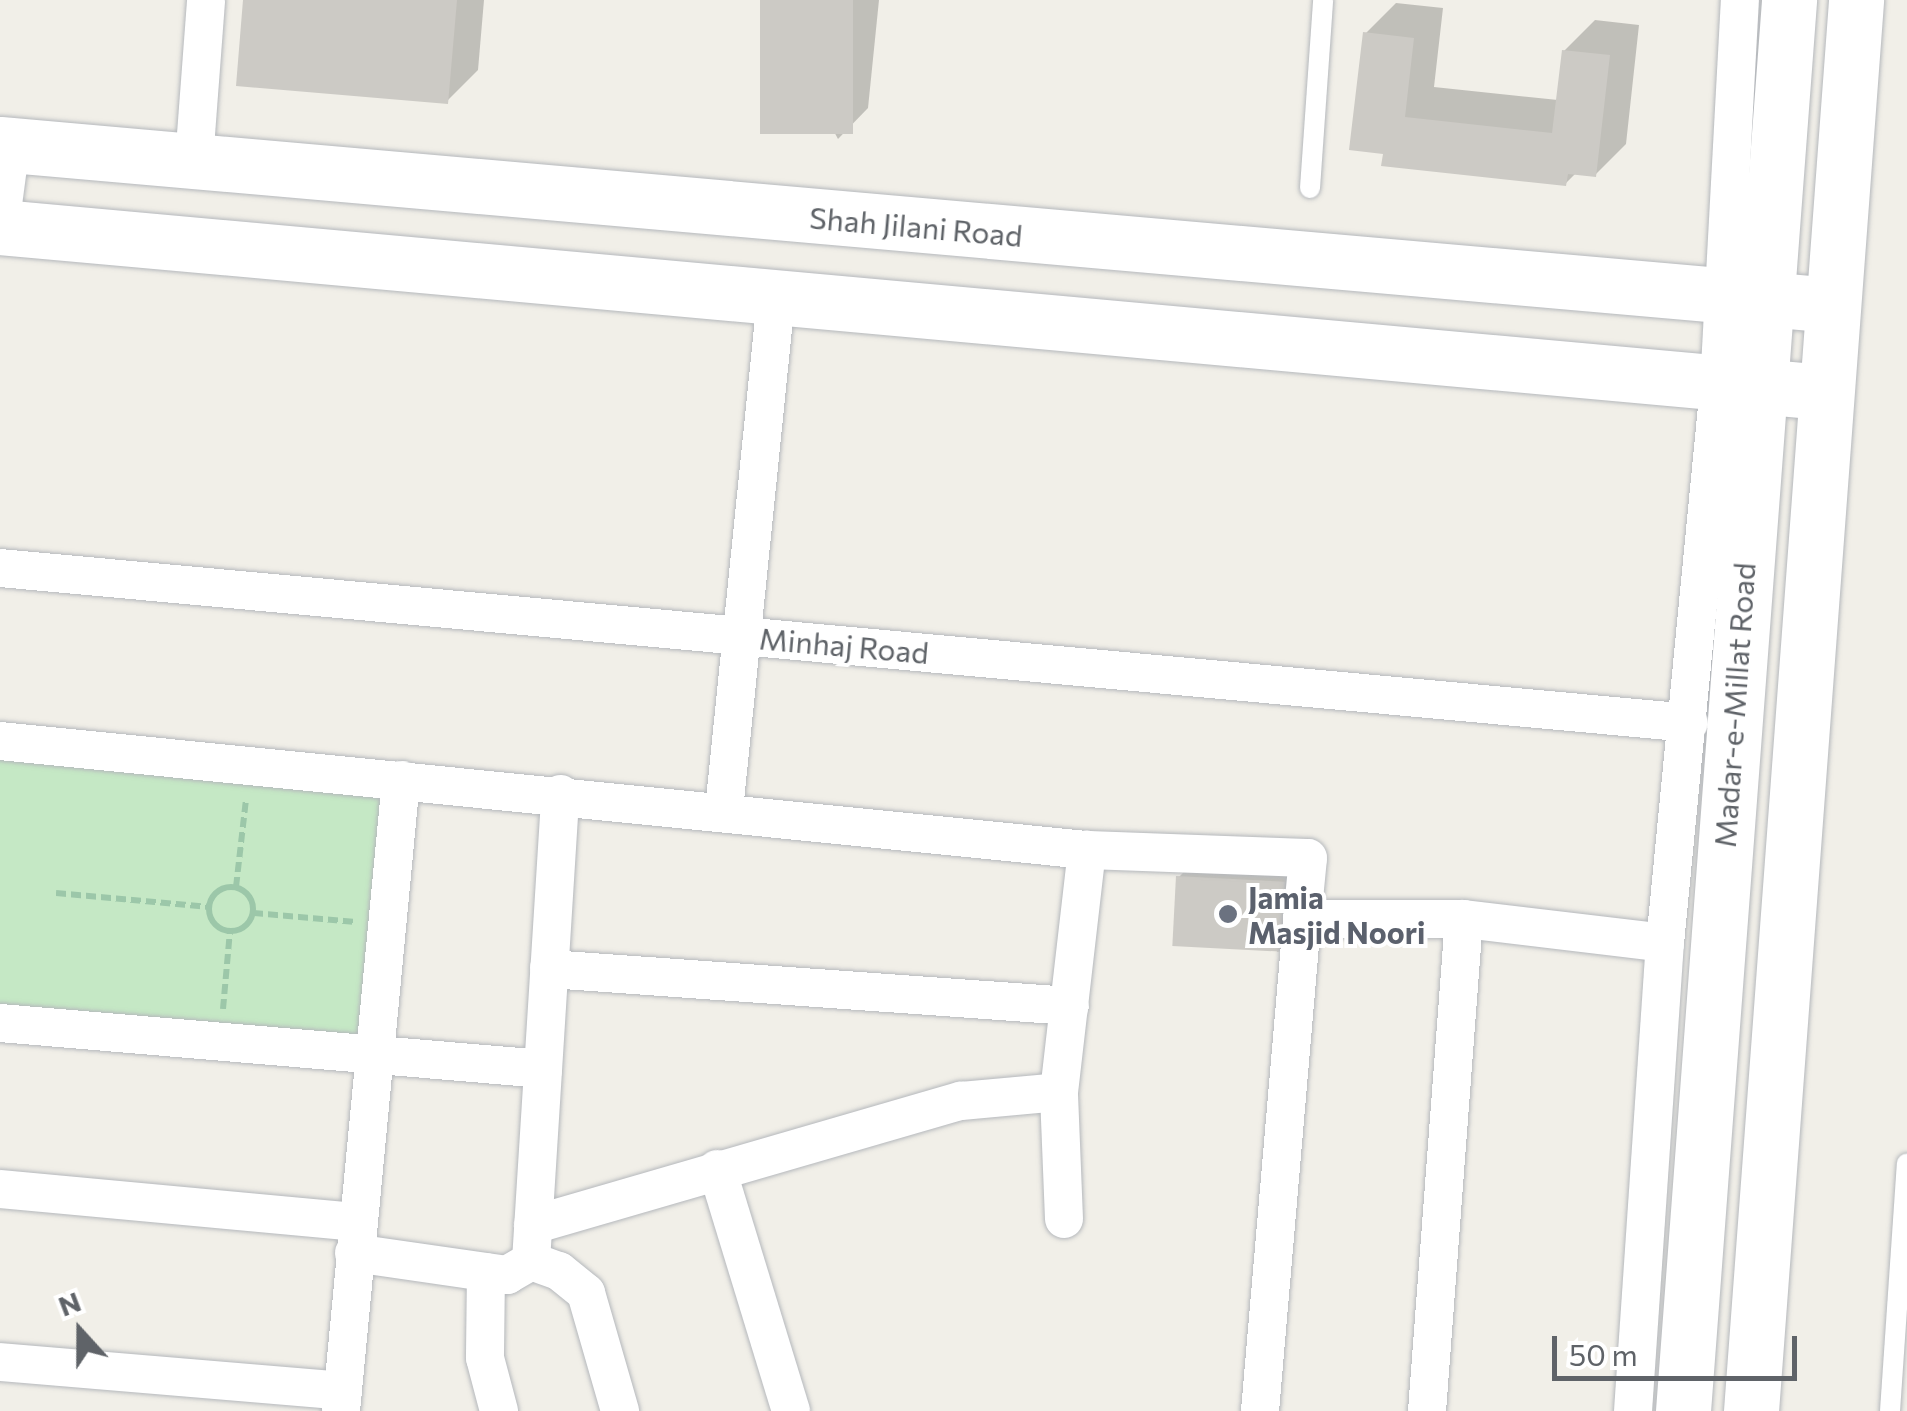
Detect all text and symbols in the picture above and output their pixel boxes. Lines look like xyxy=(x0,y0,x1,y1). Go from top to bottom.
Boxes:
street label: Shah Jilani Road xyxy=(808,199,1024,253)
street label: Madar-e-Millat Road xyxy=(1706,561,1762,849)
street label: Minhaj Road xyxy=(758,620,930,670)
place label: Jamia Masjid Noori xyxy=(1248,879,1425,950)
marker: Jamia Masjid Noori xyxy=(1217,903,1239,925)
north arrow xyxy=(30,1281,130,1381)
text: N xyxy=(53,1283,85,1323)
scale bar xyxy=(1557,1316,1802,1378)
text: 50 m xyxy=(1569,1335,1638,1372)

